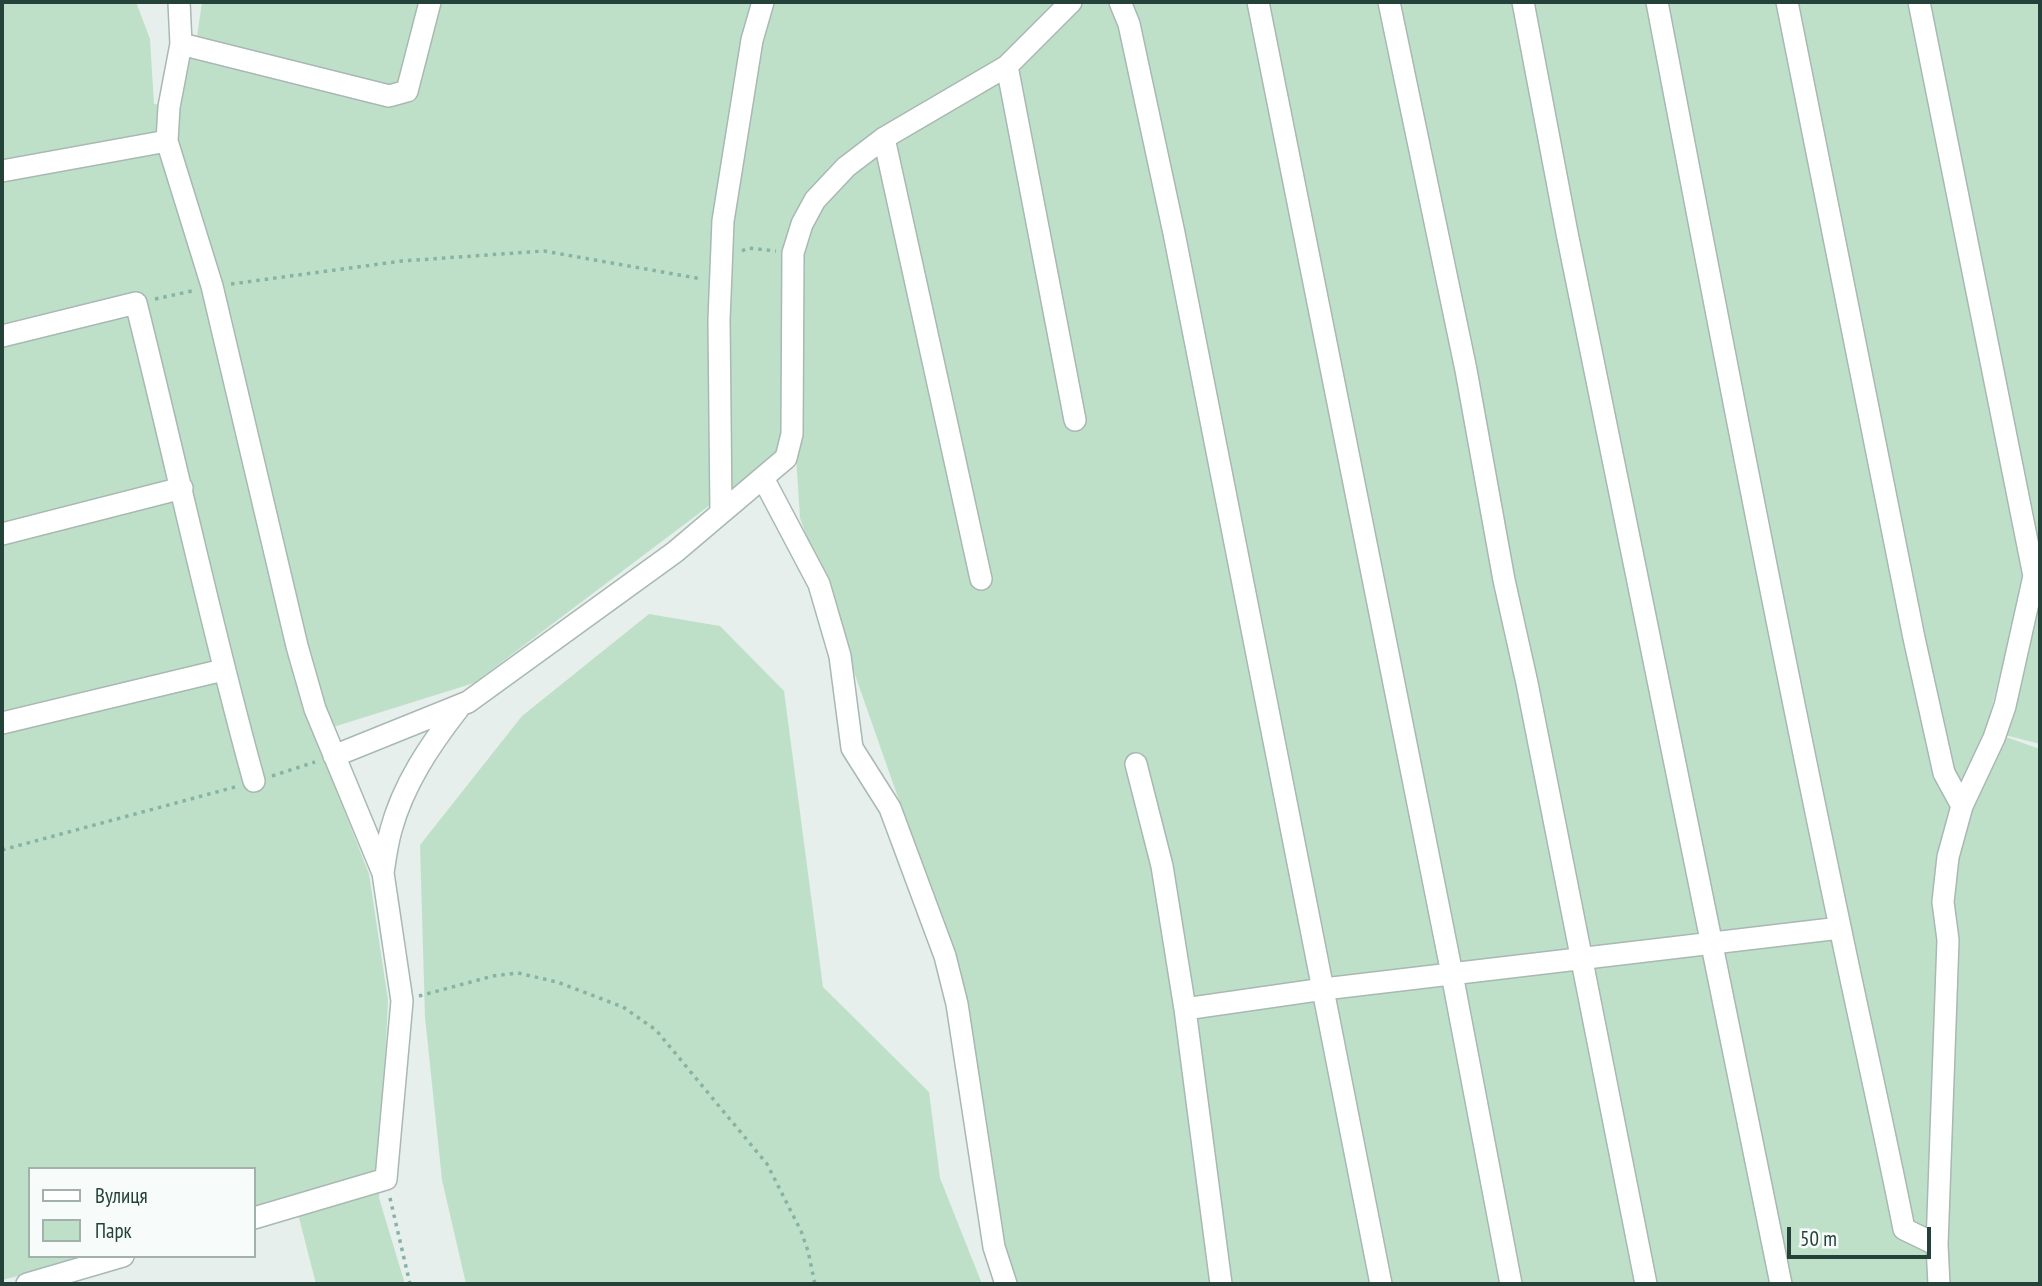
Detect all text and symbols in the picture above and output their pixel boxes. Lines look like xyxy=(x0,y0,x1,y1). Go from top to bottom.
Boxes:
legend xyxy=(28,1167,256,1258)
text: Вулиця xyxy=(95,1182,148,1209)
scale bar xyxy=(1790,1212,1934,1256)
text: Парк xyxy=(95,1217,132,1244)
text: 50 m xyxy=(1800,1225,1837,1252)

